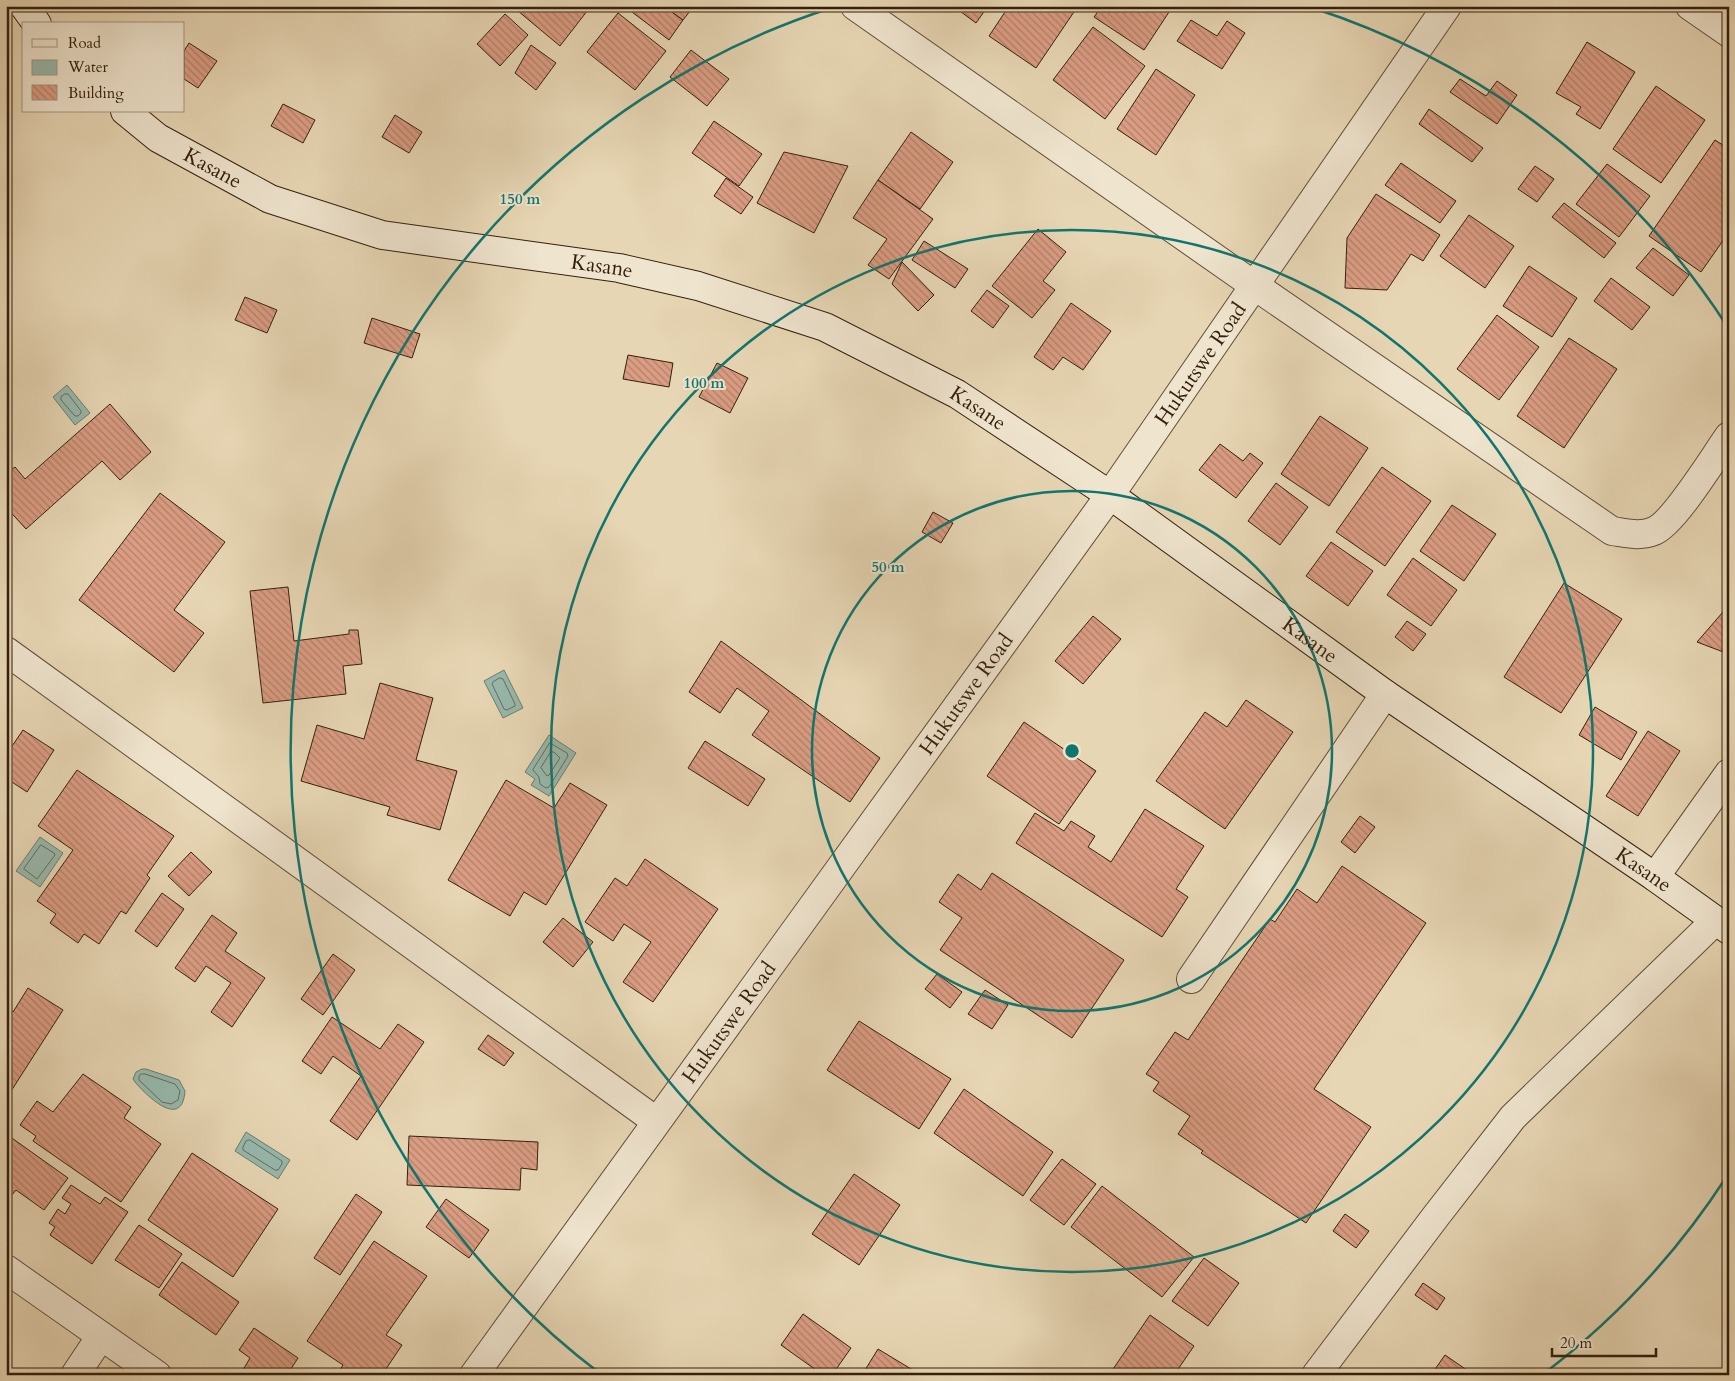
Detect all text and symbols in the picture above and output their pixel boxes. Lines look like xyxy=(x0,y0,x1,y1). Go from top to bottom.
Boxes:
legend xyxy=(22,22,185,112)
text: Road xyxy=(68,33,101,53)
text: Water xyxy=(67,57,109,77)
text: Building xyxy=(68,83,124,103)
street label: Kasane xyxy=(178,141,247,196)
text: 150 m xyxy=(500,189,541,209)
street label: Kasane xyxy=(569,247,636,286)
street label: Hukutswe Road xyxy=(1148,297,1253,432)
text: 100 m xyxy=(684,373,725,393)
street label: Kasane xyxy=(944,379,1012,438)
text: 50 m xyxy=(871,557,905,577)
street label: Kasane xyxy=(1276,610,1344,670)
street label: Hukutswe Road xyxy=(913,628,1020,761)
centre of rings xyxy=(1063,742,1081,760)
street label: Kasane xyxy=(1610,840,1677,899)
street label: Hukutswe Road xyxy=(675,956,783,1089)
scale bar xyxy=(1552,1326,1656,1358)
text: 20 m xyxy=(1560,1333,1592,1353)

